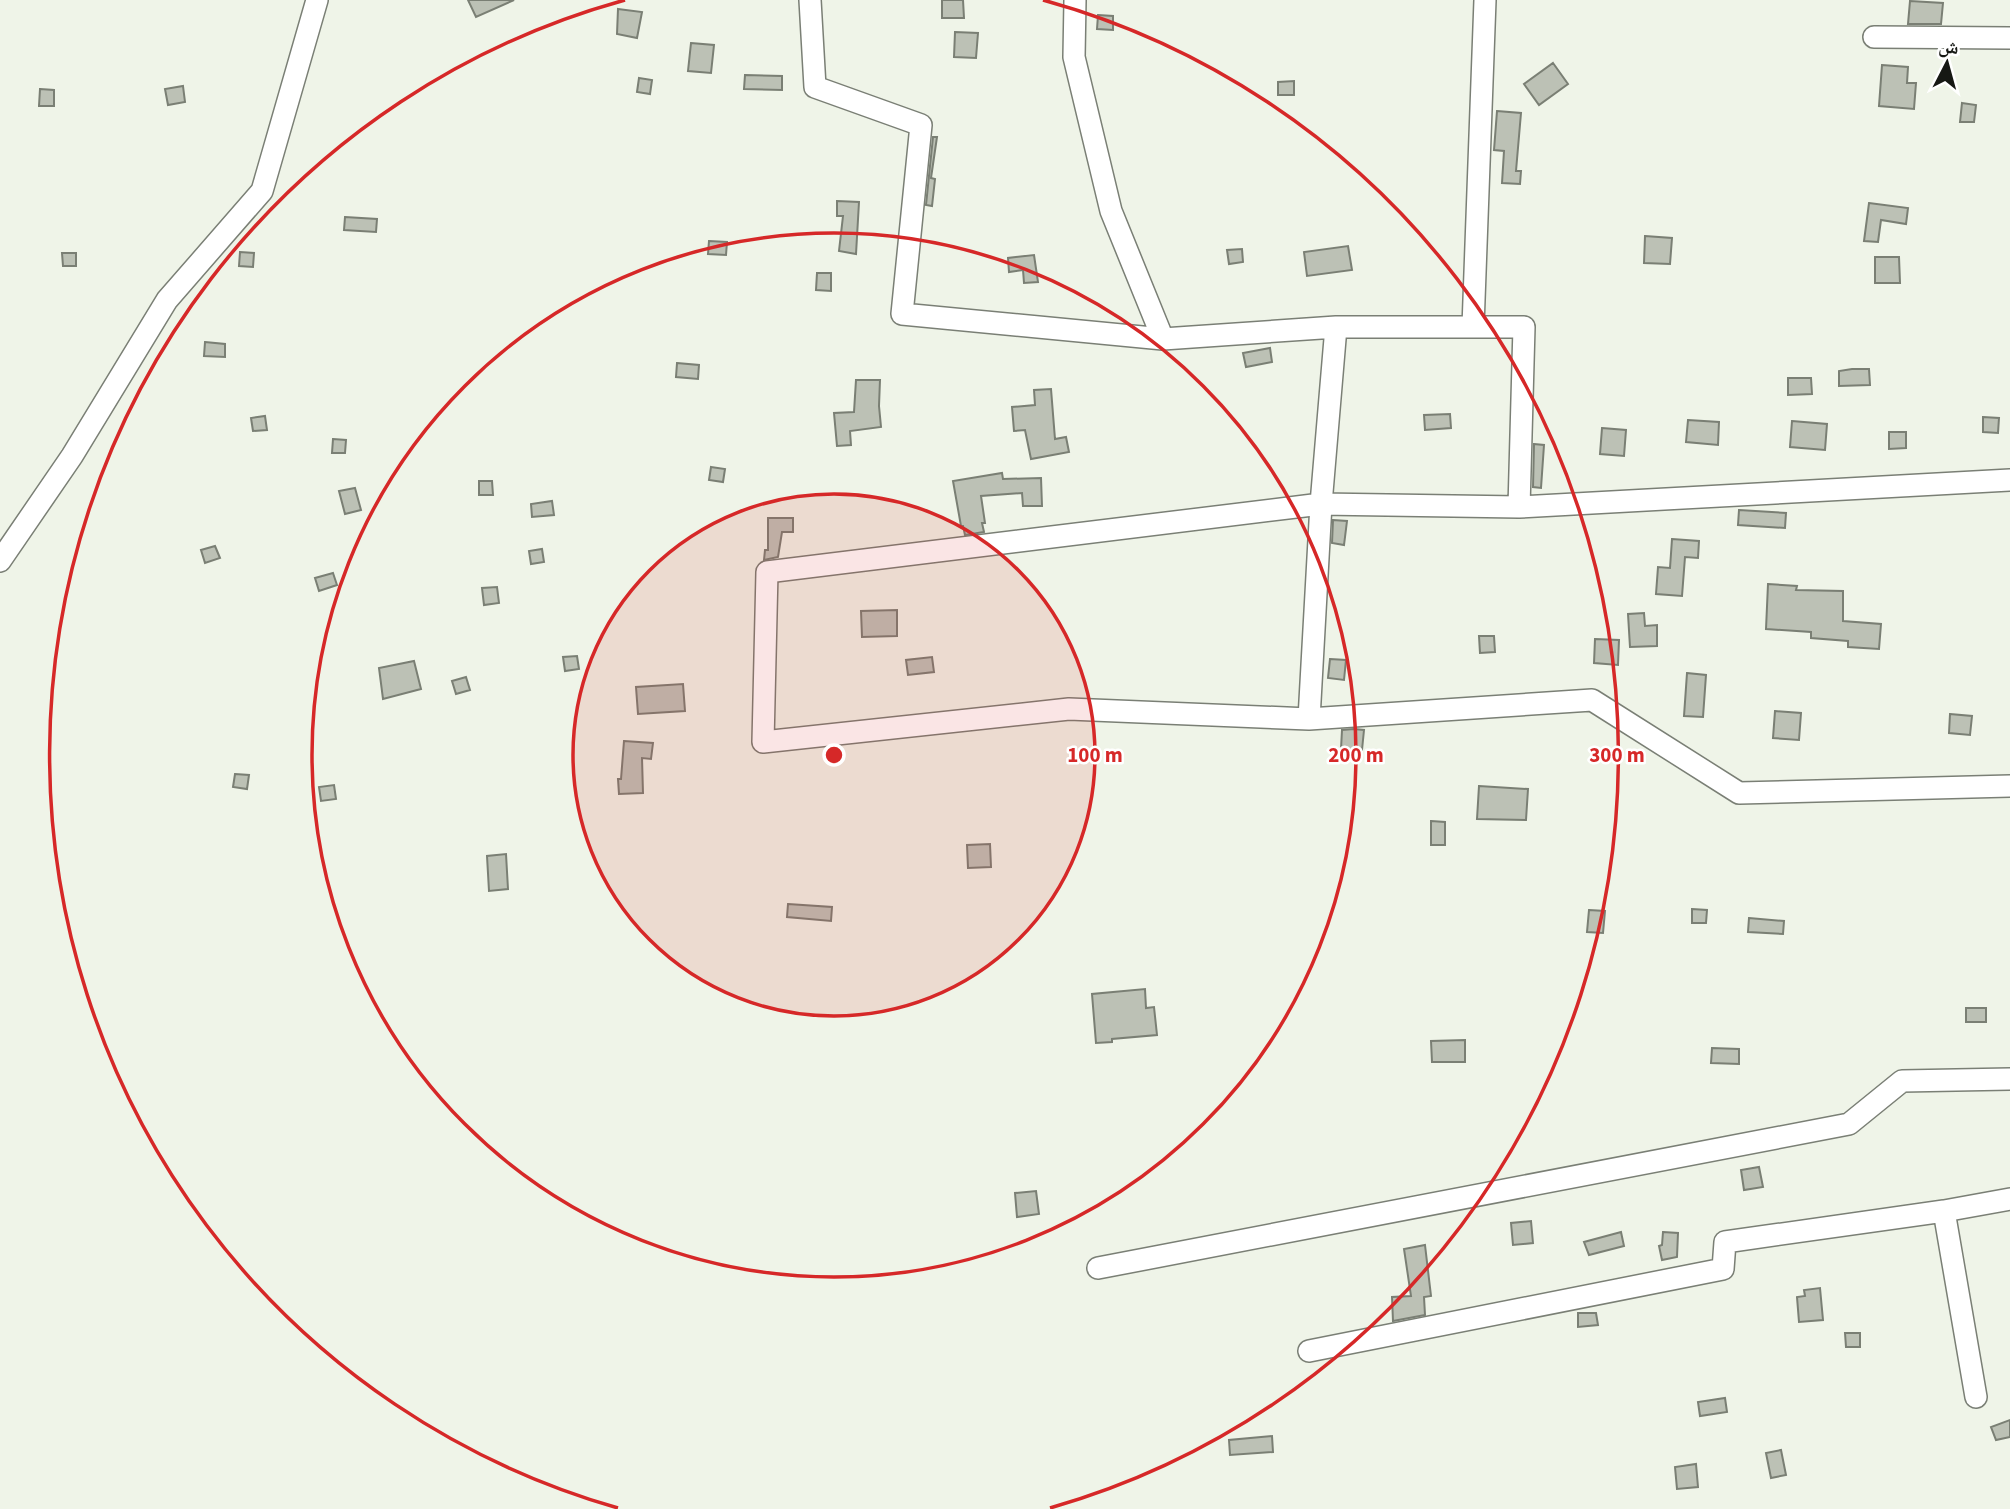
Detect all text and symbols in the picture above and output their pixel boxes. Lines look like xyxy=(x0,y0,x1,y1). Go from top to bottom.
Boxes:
north arrow xyxy=(1912,28,1982,98)
text: ش xyxy=(1937,33,1960,62)
text: 100 m xyxy=(1067,740,1123,770)
text: 200 m xyxy=(1328,740,1384,770)
text: 300 m xyxy=(1589,740,1645,770)
centre of rings xyxy=(822,743,846,767)

